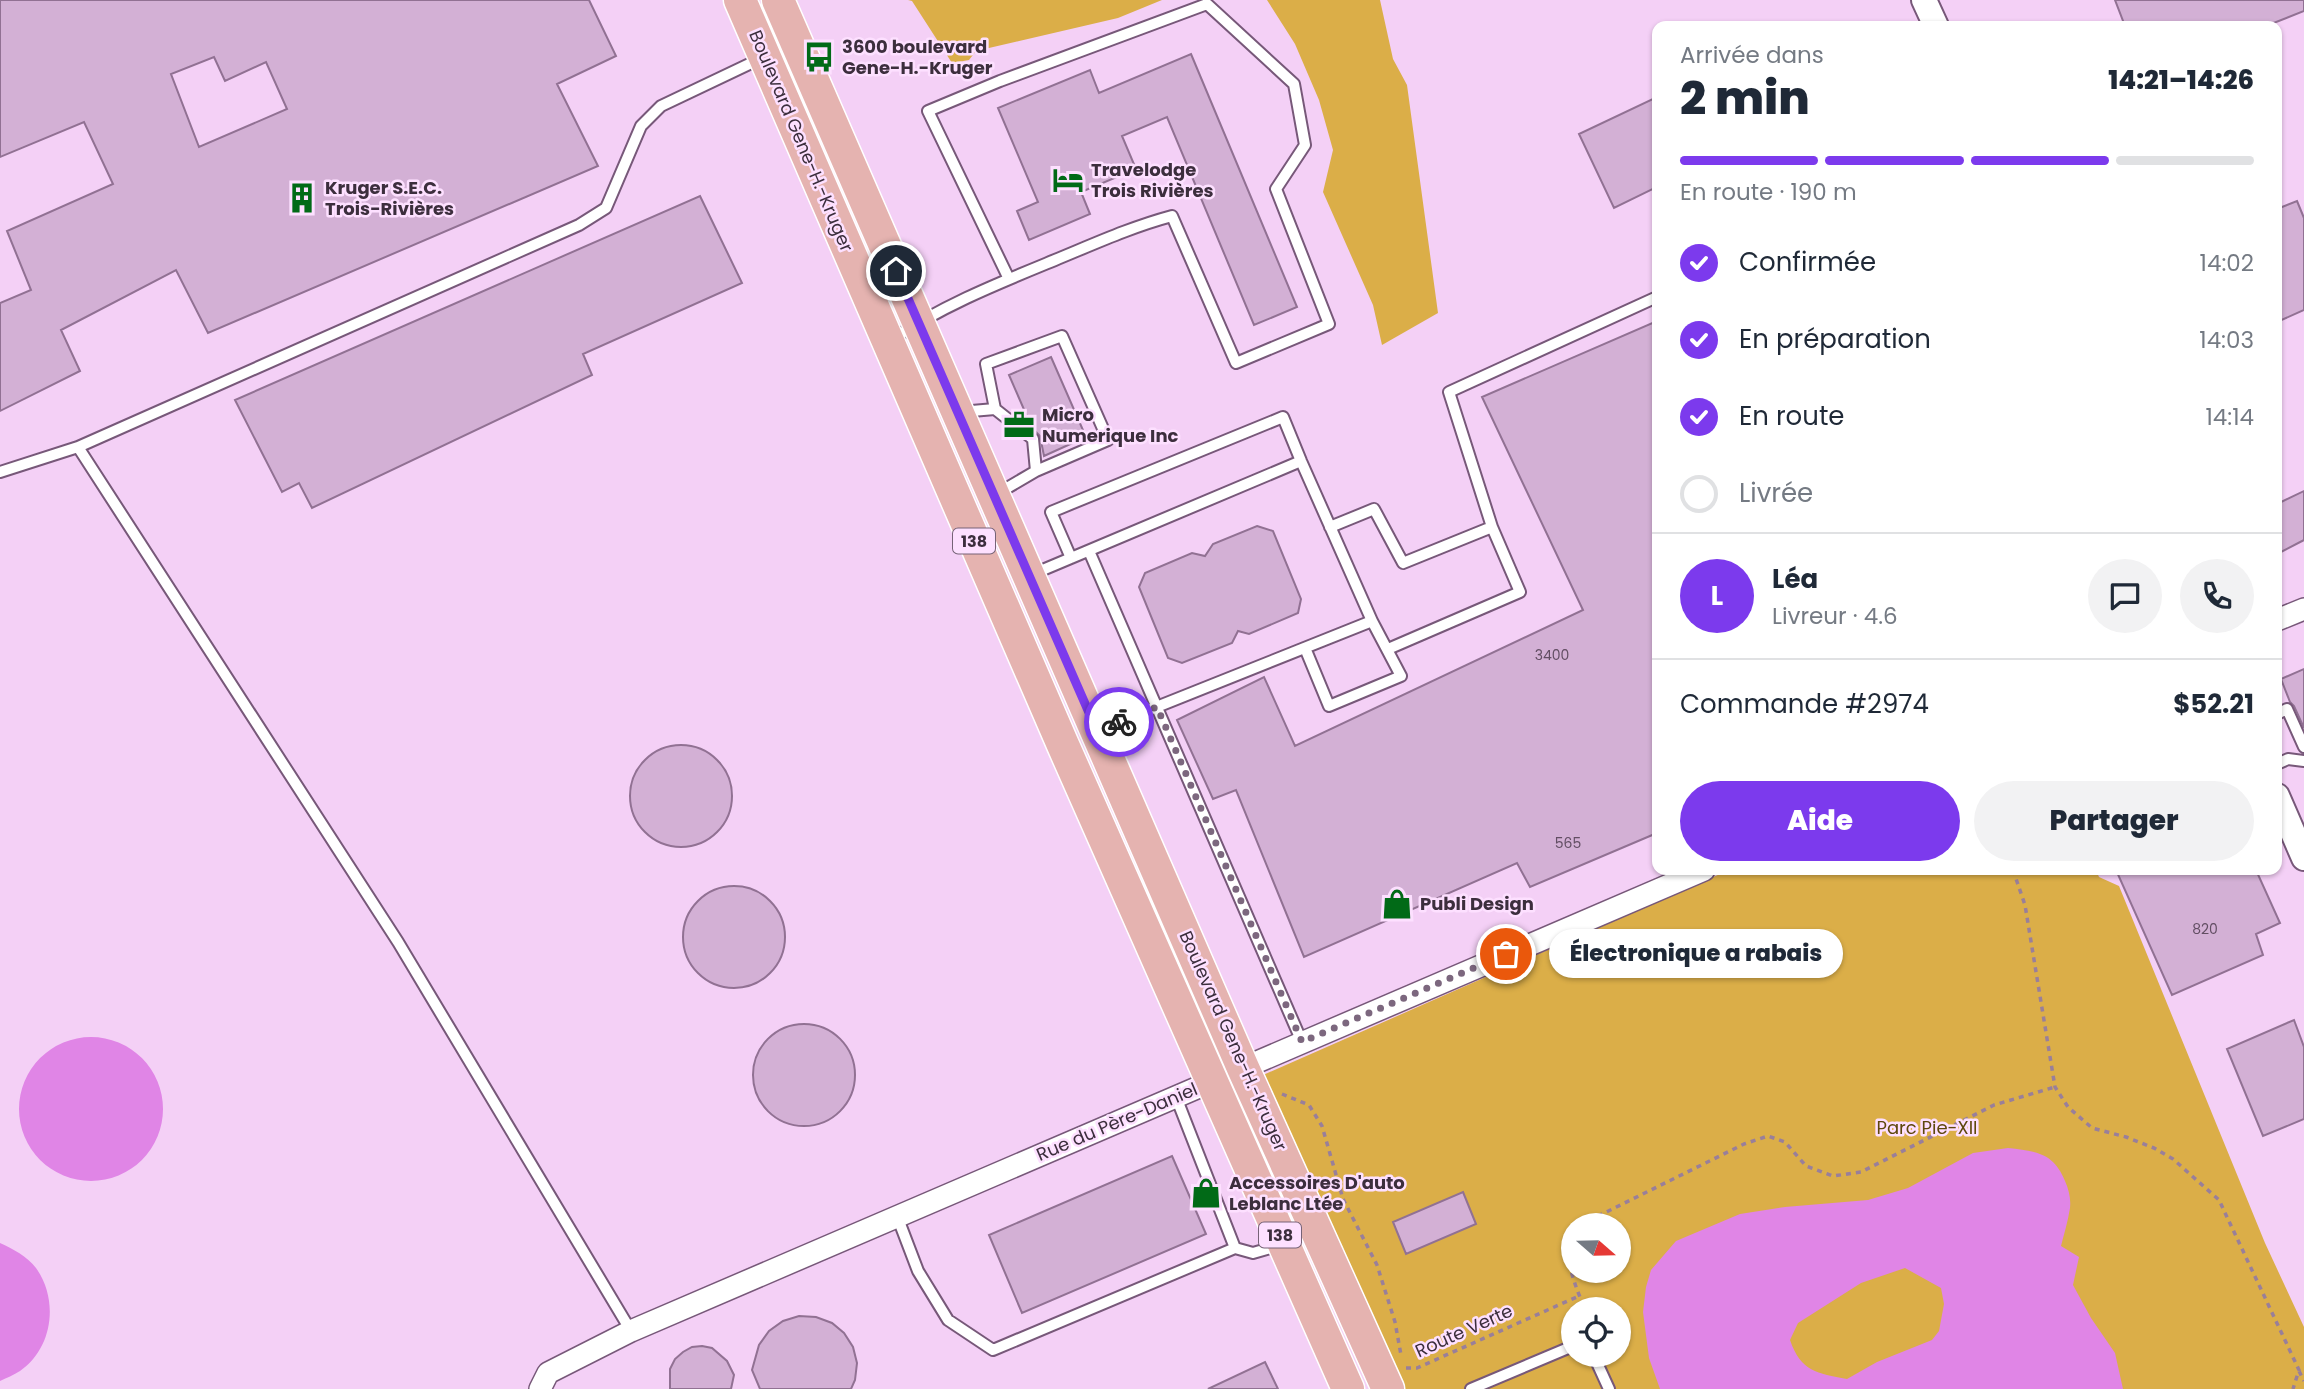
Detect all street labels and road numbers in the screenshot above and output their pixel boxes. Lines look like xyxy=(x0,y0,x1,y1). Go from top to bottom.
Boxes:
street label: Boulevard Gene-H.-Kruger xyxy=(743,26,860,256)
road number: 138 xyxy=(953,528,995,554)
street label: Boulevard Gene-H.-Kruger xyxy=(1174,927,1294,1155)
street label: Rue du Père-Daniel xyxy=(1032,1076,1201,1167)
road number: 138 xyxy=(1259,1222,1301,1247)
street label: Route Verte xyxy=(1411,1298,1517,1363)

